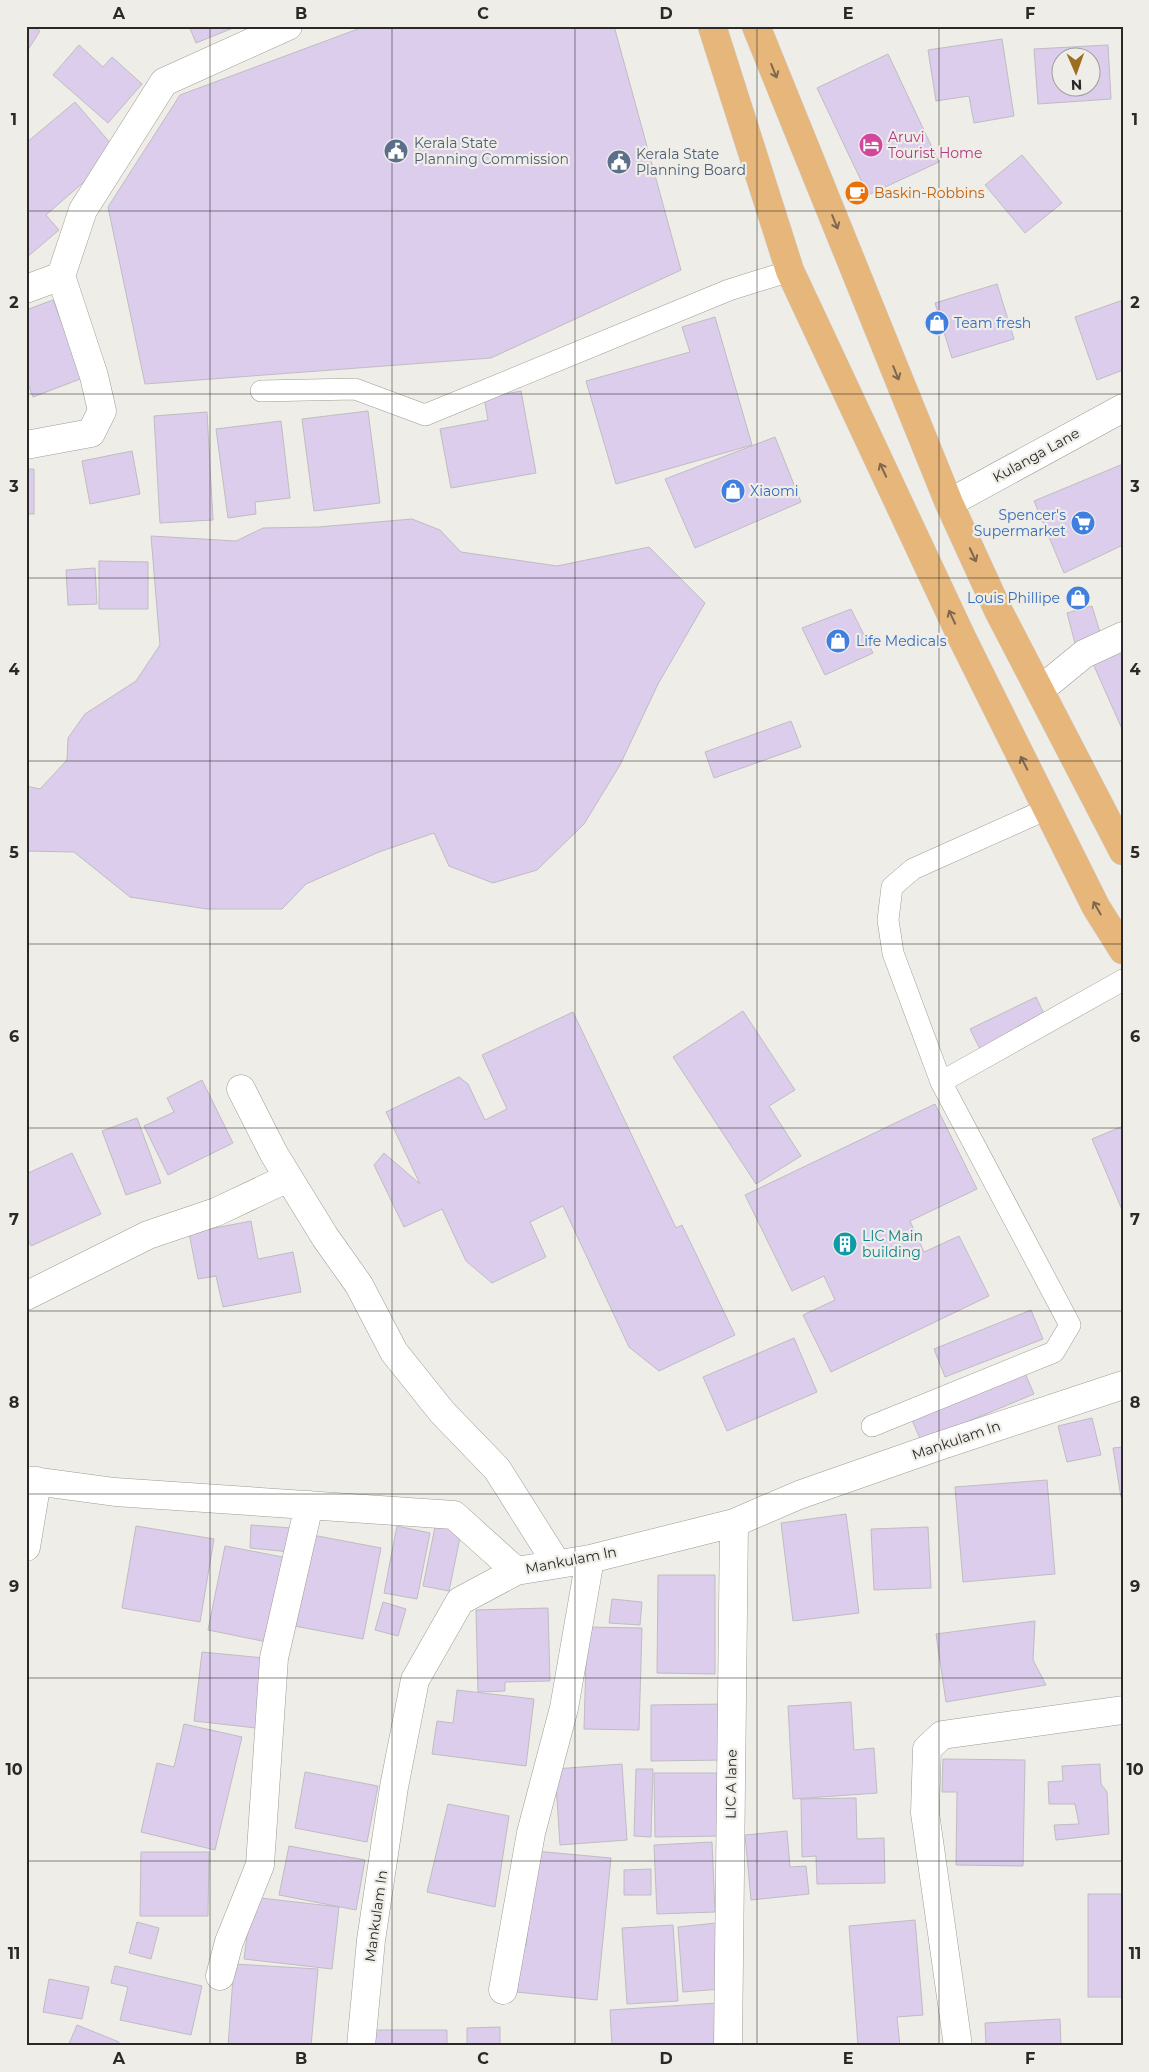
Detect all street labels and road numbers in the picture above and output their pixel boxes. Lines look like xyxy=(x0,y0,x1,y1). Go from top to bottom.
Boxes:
street label: Kulanga Lane xyxy=(989,424,1083,486)
street label: Mankulam ln xyxy=(909,1416,1003,1464)
street label: Mankulam ln xyxy=(524,1542,618,1578)
street label: LIC A lane xyxy=(721,1749,741,1819)
street label: Mankulam ln xyxy=(361,1869,391,1963)

